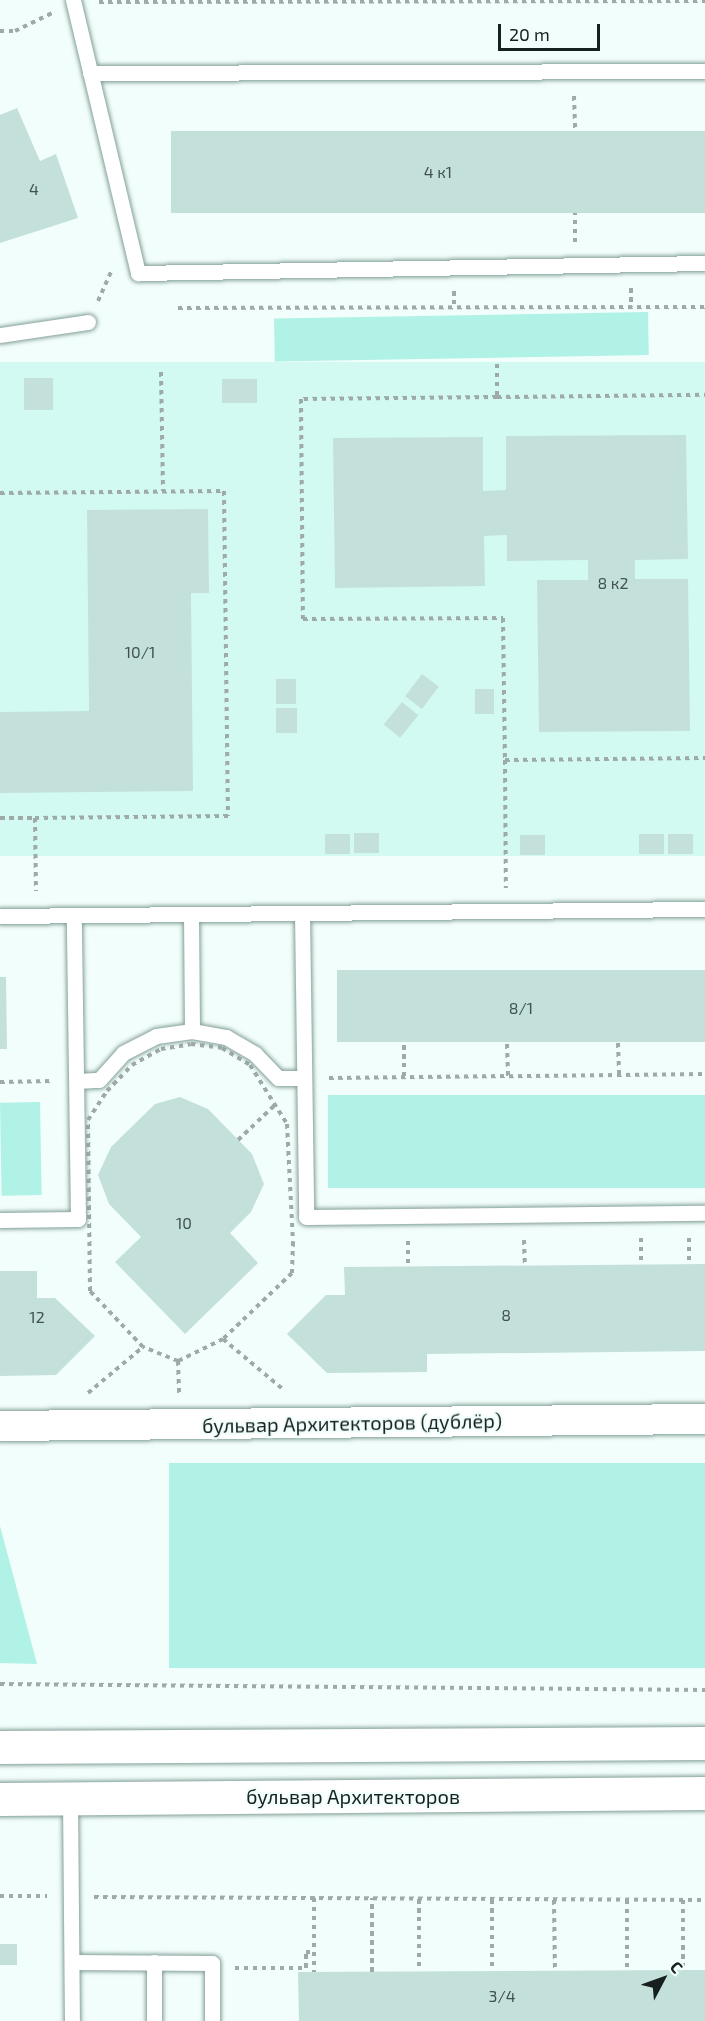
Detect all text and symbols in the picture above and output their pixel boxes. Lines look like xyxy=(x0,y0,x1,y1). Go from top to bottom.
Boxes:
scale bar xyxy=(501,12,603,50)
text: 20 m xyxy=(509,23,550,45)
house number: 4 к1 xyxy=(424,162,452,182)
house number: 4 xyxy=(29,179,39,199)
house number: 8 к2 xyxy=(598,573,628,593)
house number: 10/1 xyxy=(125,642,155,662)
house number: 8/1 xyxy=(509,998,533,1018)
house number: 10 xyxy=(176,1213,192,1233)
house number: 8 xyxy=(501,1305,511,1325)
house number: 12 xyxy=(29,1307,45,1327)
street label: бульвар Архитекторов (дублёр) xyxy=(202,1408,502,1438)
street label: бульвар Архитекторов xyxy=(246,1784,460,1808)
north arrow xyxy=(633,1949,693,2009)
text: С xyxy=(667,1957,687,1977)
house number: 3/4 xyxy=(488,1986,516,2006)

